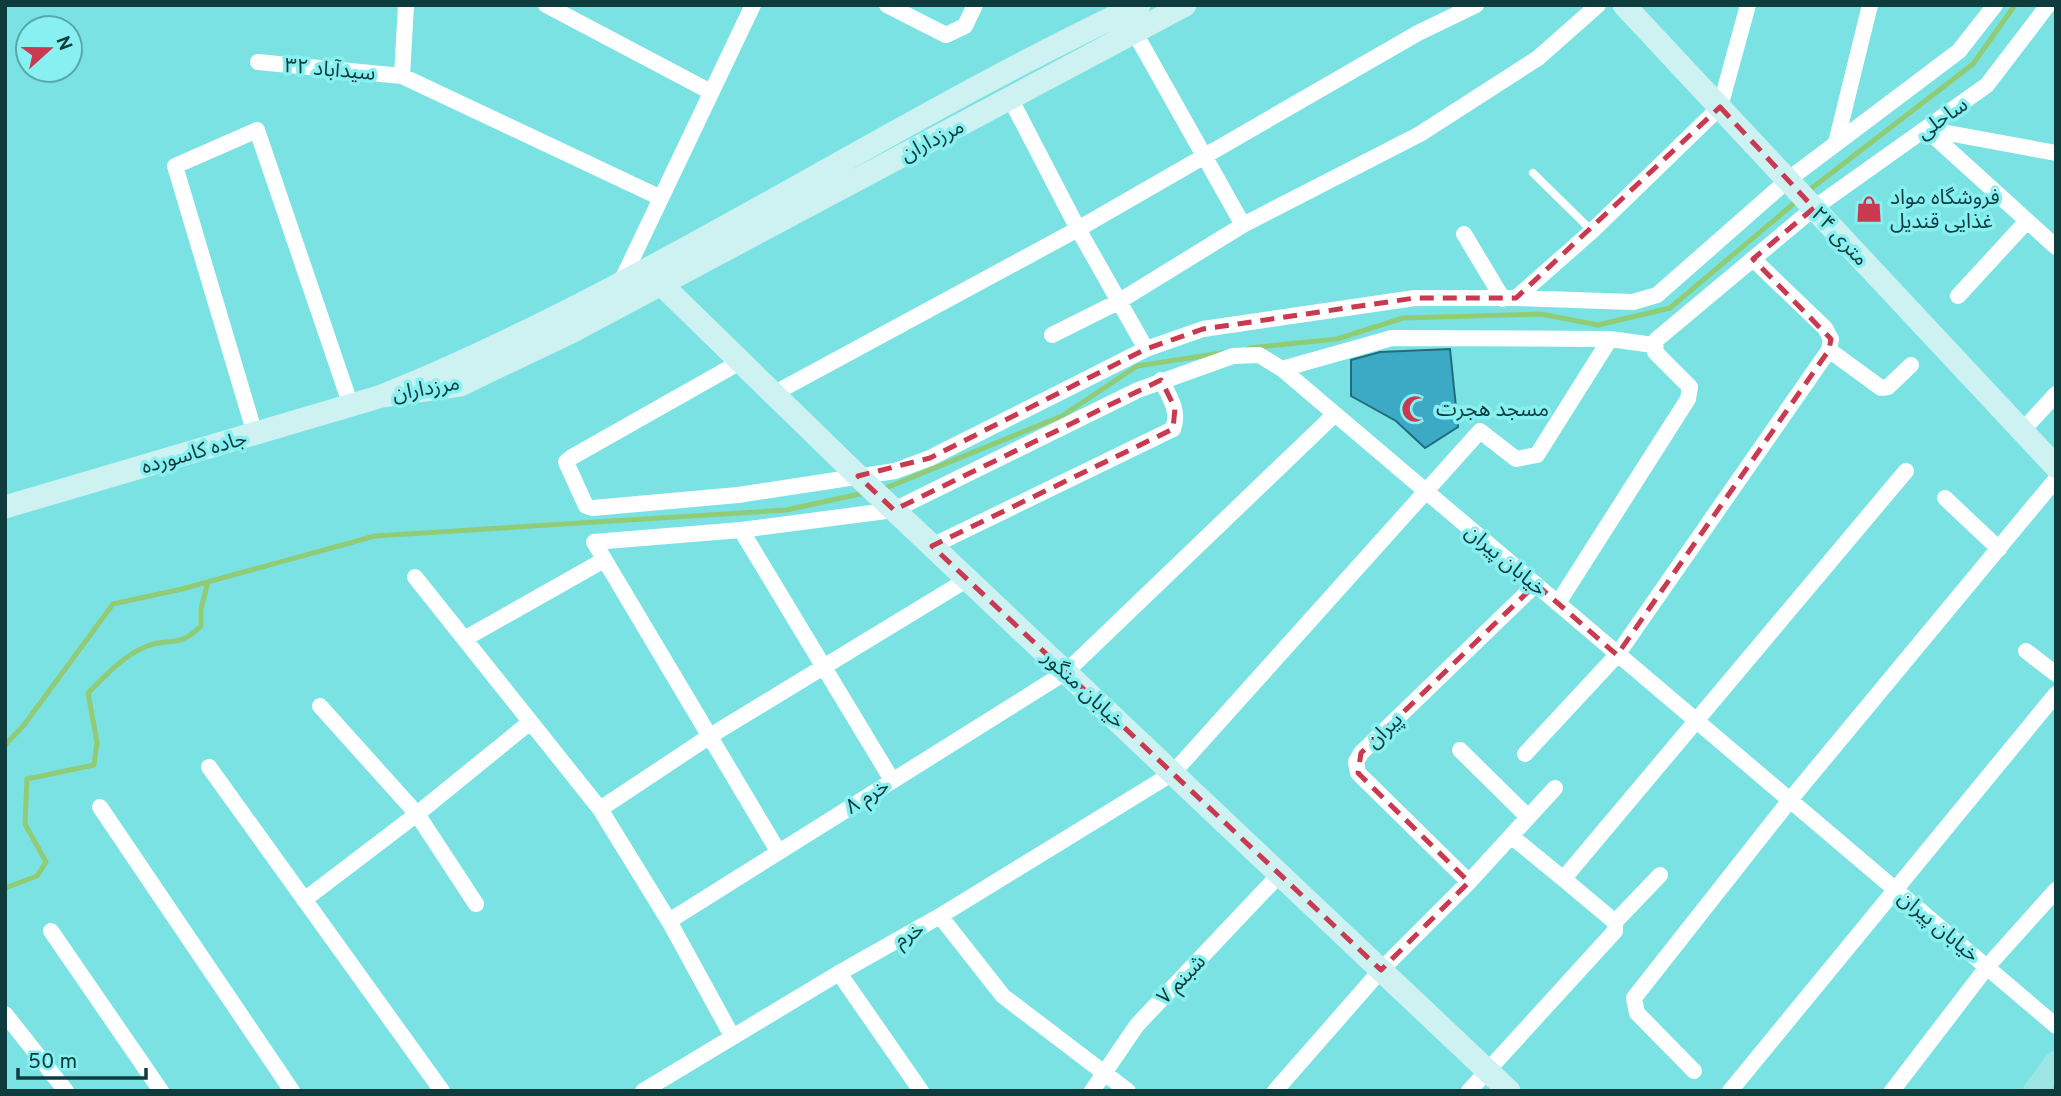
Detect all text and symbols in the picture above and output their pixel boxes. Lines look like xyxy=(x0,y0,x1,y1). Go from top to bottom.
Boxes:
north arrow xyxy=(14,14,84,84)
text: N xyxy=(49,33,77,54)
street label: سیدآباد ۳۲ xyxy=(283,53,376,88)
street label: ساحلی xyxy=(1912,92,1974,147)
street label: مرزداران xyxy=(896,114,969,169)
place label: فروشگاه مواد غذایی قندیل xyxy=(1890,185,2000,236)
shop icon: فروشگاه مواد غذایی قندیل xyxy=(1854,194,1884,224)
street label: ۲۴ متری xyxy=(1804,201,1873,273)
street label: مرزداران xyxy=(390,370,462,409)
mosque icon: مسجد هجرت xyxy=(1400,394,1430,424)
place label: مسجد هجرت xyxy=(1436,397,1549,424)
street label: جاده کاسورده xyxy=(138,425,250,481)
street label: خیابان پیران xyxy=(1459,519,1552,603)
street label: خیابان منگور xyxy=(1035,644,1130,735)
street label: پیران xyxy=(1361,707,1409,755)
street label: خرم ۸ xyxy=(841,773,895,822)
street label: خیابان پیران xyxy=(1892,885,1985,969)
street label: خرم xyxy=(890,916,930,955)
street label: شبنم ۷ xyxy=(1152,949,1212,1011)
scale bar xyxy=(18,1036,145,1080)
text: 50 m xyxy=(28,1049,77,1076)

